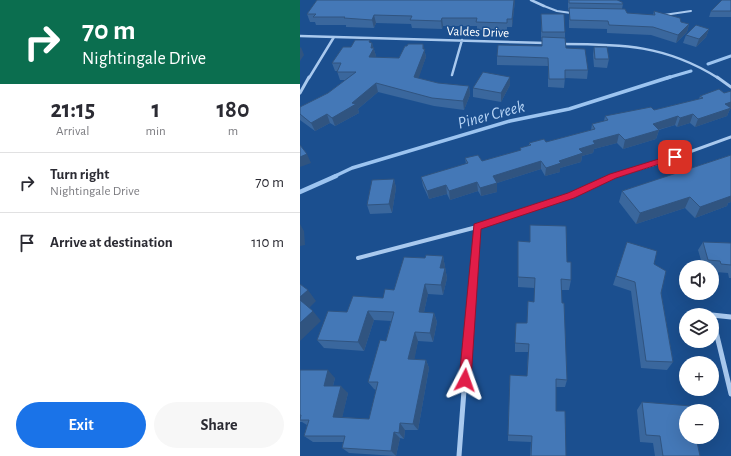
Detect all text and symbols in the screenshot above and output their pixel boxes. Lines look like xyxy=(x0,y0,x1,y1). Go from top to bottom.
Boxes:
icon: right xyxy=(16,16,68,68)
text: 70 m xyxy=(82,17,136,45)
street label: Valdes Drive xyxy=(446,25,509,40)
text: Nightingale Drive xyxy=(82,50,206,68)
water label: Piner Creek xyxy=(456,97,527,132)
text: 21:15 xyxy=(51,98,95,122)
text: 1 xyxy=(151,98,160,122)
text: 180 xyxy=(216,98,249,122)
text: Arrival xyxy=(56,125,90,138)
text: min xyxy=(146,125,166,138)
text: m xyxy=(228,125,238,138)
pin xyxy=(658,140,692,174)
icon: arrive xyxy=(664,146,686,168)
text: Turn right xyxy=(50,167,109,182)
icon: right xyxy=(16,172,38,194)
text: 70 m xyxy=(255,175,284,190)
text: Nightingale Drive xyxy=(50,185,140,198)
icon: arrive xyxy=(16,232,38,254)
text: Arrive at destination xyxy=(50,235,173,250)
text: 110 m xyxy=(251,235,284,250)
map controls xyxy=(679,260,719,444)
button: sound xyxy=(679,260,719,300)
button: layers xyxy=(679,308,719,348)
button: + xyxy=(679,356,719,396)
position arrow xyxy=(444,359,486,401)
button: Exit xyxy=(16,402,146,448)
button: Share xyxy=(154,402,284,448)
button: − xyxy=(679,404,719,444)

